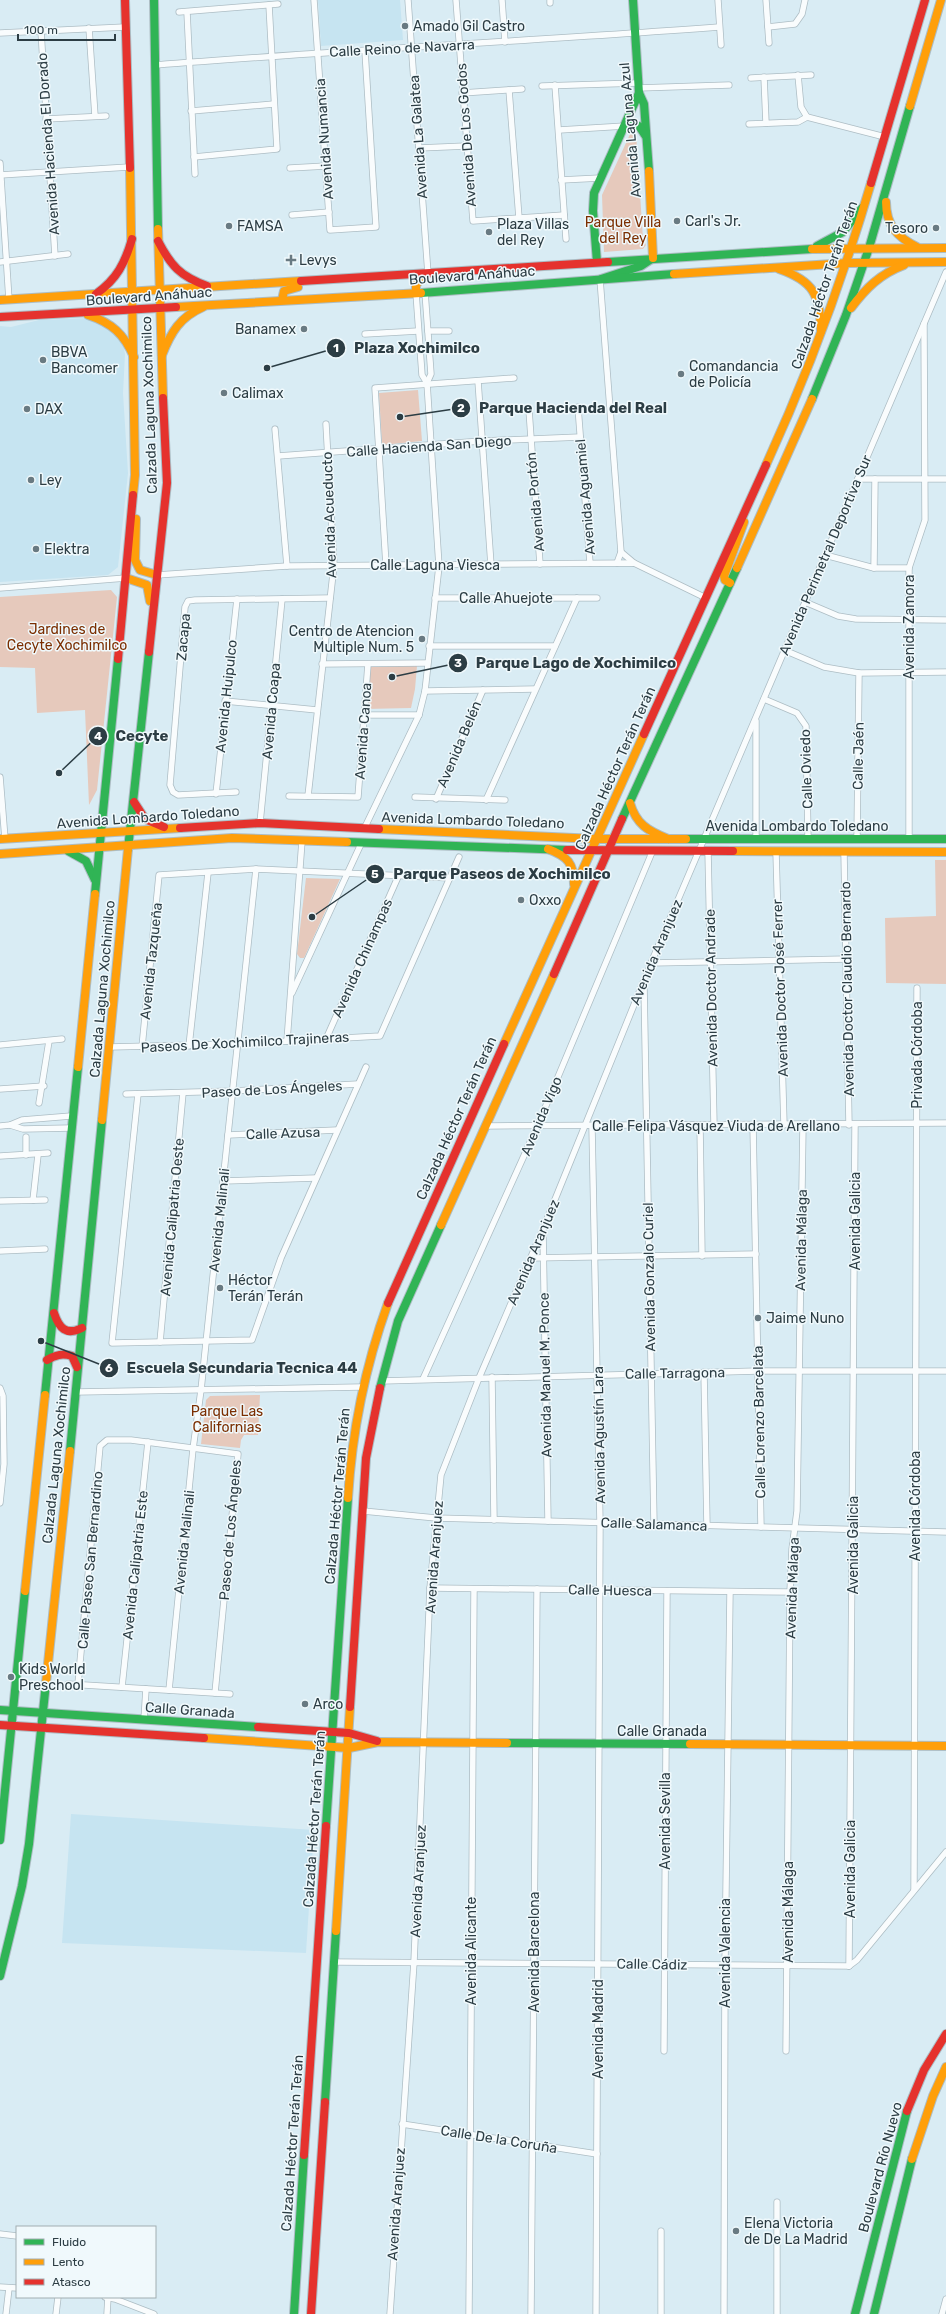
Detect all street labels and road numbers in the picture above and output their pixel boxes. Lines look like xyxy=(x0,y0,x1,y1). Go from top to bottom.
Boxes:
street label: Calle Reino de Navarra xyxy=(329,36,475,61)
street label: Avenida Hacienda El Dorado xyxy=(34,52,63,236)
street label: Avenida Laguna Azul xyxy=(616,62,645,198)
street label: Avenida De Los Godos xyxy=(453,63,480,207)
street label: Avenida La Galatea xyxy=(406,74,431,199)
street label: Avenida Numancia xyxy=(312,78,337,200)
street label: Calzada Héctor Terán Terán xyxy=(788,199,861,372)
street label: Boulevard Anáhuac xyxy=(408,263,536,288)
street label: Boulevard Anáhuac xyxy=(85,284,213,309)
street label: Calzada Laguna Xochimilco xyxy=(138,316,161,494)
street label: Calle Hacienda San Diego xyxy=(346,432,512,461)
street label: Avenida Aguamiel xyxy=(572,438,599,556)
street label: Avenida Acueducto xyxy=(319,451,340,579)
street label: Avenida Portón xyxy=(523,451,548,552)
street label: Avenida Perimetral Deportiva Sur xyxy=(775,452,876,658)
street label: Calle Laguna Viesca xyxy=(370,557,500,574)
street label: Avenida Zamora xyxy=(901,574,918,680)
street label: Calle Ahuejote xyxy=(459,590,553,607)
street label: Zacapa xyxy=(173,613,194,662)
street label: Avenida Huipulco xyxy=(212,639,241,753)
street label: Avenida Coapa xyxy=(259,662,284,760)
street label: Avenida Canoa xyxy=(352,682,375,780)
street label: Calzada Héctor Terán Terán xyxy=(572,684,659,853)
street label: Avenida Belén xyxy=(434,698,485,790)
street label: Calle Jaén xyxy=(849,722,868,790)
street label: Calle Oviedo xyxy=(797,729,816,809)
street label: Avenida Lombardo Toledano xyxy=(56,803,240,832)
street label: Avenida Lombardo Toledano xyxy=(381,809,565,832)
street label: Avenida Lombardo Toledano xyxy=(705,818,889,835)
street label: Avenida Doctor Claudio Bernardo xyxy=(837,881,858,1097)
street label: Avenida Chinampas xyxy=(329,896,396,1020)
street label: Avenida Aranjuez xyxy=(627,897,686,1008)
street label: Avenida Doctor José Ferrer xyxy=(769,898,792,1077)
street label: Calzada Laguna Xochimilco xyxy=(86,900,119,1078)
street label: Avenida Tazqueña xyxy=(137,902,166,1020)
street label: Avenida Doctor Andrade xyxy=(702,909,721,1067)
street label: Privada Córdoba xyxy=(909,1001,926,1109)
street label: Paseos De Xochimilco Trajineras xyxy=(140,1029,350,1056)
street label: Calzada Héctor Terán Terán xyxy=(413,1034,500,1203)
street label: Avenida Vigo xyxy=(517,1074,566,1158)
street label: Paseo de Los Ángeles xyxy=(201,1076,343,1102)
street label: Calle Felipa Vásquez Viuda de Arellano xyxy=(592,1118,840,1135)
street label: Calle Azusa xyxy=(245,1124,321,1143)
street label: Avenida Calipatria Oeste xyxy=(157,1137,188,1297)
street label: Avenida Malinali xyxy=(206,1167,233,1273)
street label: Avenida Galicia xyxy=(847,1172,864,1270)
street label: Avenida Málaga xyxy=(792,1189,811,1291)
street label: Avenida Aranjuez xyxy=(504,1197,563,1308)
street label: Avenida Gonzalo Curiel xyxy=(640,1202,659,1352)
street label: Avenida Manuel M. Ponce xyxy=(536,1292,555,1458)
street label: Calle Lorenzo Barcelata xyxy=(750,1345,769,1499)
street label: Calle Tarragona xyxy=(625,1364,725,1383)
street label: Calzada Laguna Xochimilco xyxy=(39,1366,74,1544)
street label: Avenida Agustín Lara xyxy=(590,1366,609,1504)
street label: Calzada Héctor Terán Terán xyxy=(321,1407,354,1585)
street label: Avenida Córdoba xyxy=(907,1451,924,1561)
street label: Paseo de Los Ángeles xyxy=(215,1459,245,1601)
street label: Calle Paseo San Bernardino xyxy=(74,1470,107,1650)
street label: Avenida Malinali xyxy=(171,1489,198,1595)
street label: Avenida Calipatria Este xyxy=(119,1490,152,1640)
street label: Avenida Galicia xyxy=(845,1496,862,1594)
street label: Avenida Aranjuez xyxy=(422,1500,447,1614)
street label: Calle Salamanca xyxy=(600,1514,708,1535)
street label: Avenida Málaga xyxy=(782,1537,803,1639)
street label: Calle Huesca xyxy=(568,1581,652,1600)
street label: Calle Granada xyxy=(145,1699,235,1722)
street label: Calle Granada xyxy=(617,1723,707,1740)
street label: Calzada Héctor Terán Terán xyxy=(300,1730,329,1908)
street label: Avenida Sevilla xyxy=(657,1772,674,1870)
street label: Avenida Galicia xyxy=(842,1820,859,1918)
street label: Avenida Aranjuez xyxy=(407,1824,430,1938)
street label: Avenida Málaga xyxy=(780,1861,797,1963)
street label: Avenida Barcelona xyxy=(526,1891,543,2013)
street label: Avenida Alicante xyxy=(463,1897,480,2005)
street label: Avenida Valencia xyxy=(717,1898,734,2008)
street label: Calle Cádiz xyxy=(616,1955,688,1974)
street label: Avenida Madrid xyxy=(590,1979,607,2079)
street label: Calzada Héctor Terán Terán xyxy=(278,2054,307,2232)
street label: Boulevard Río Nuevo xyxy=(855,2100,906,2234)
street label: Calle De la Coruña xyxy=(439,2122,558,2157)
street label: Avenida Aranjuez xyxy=(384,2147,409,2261)

